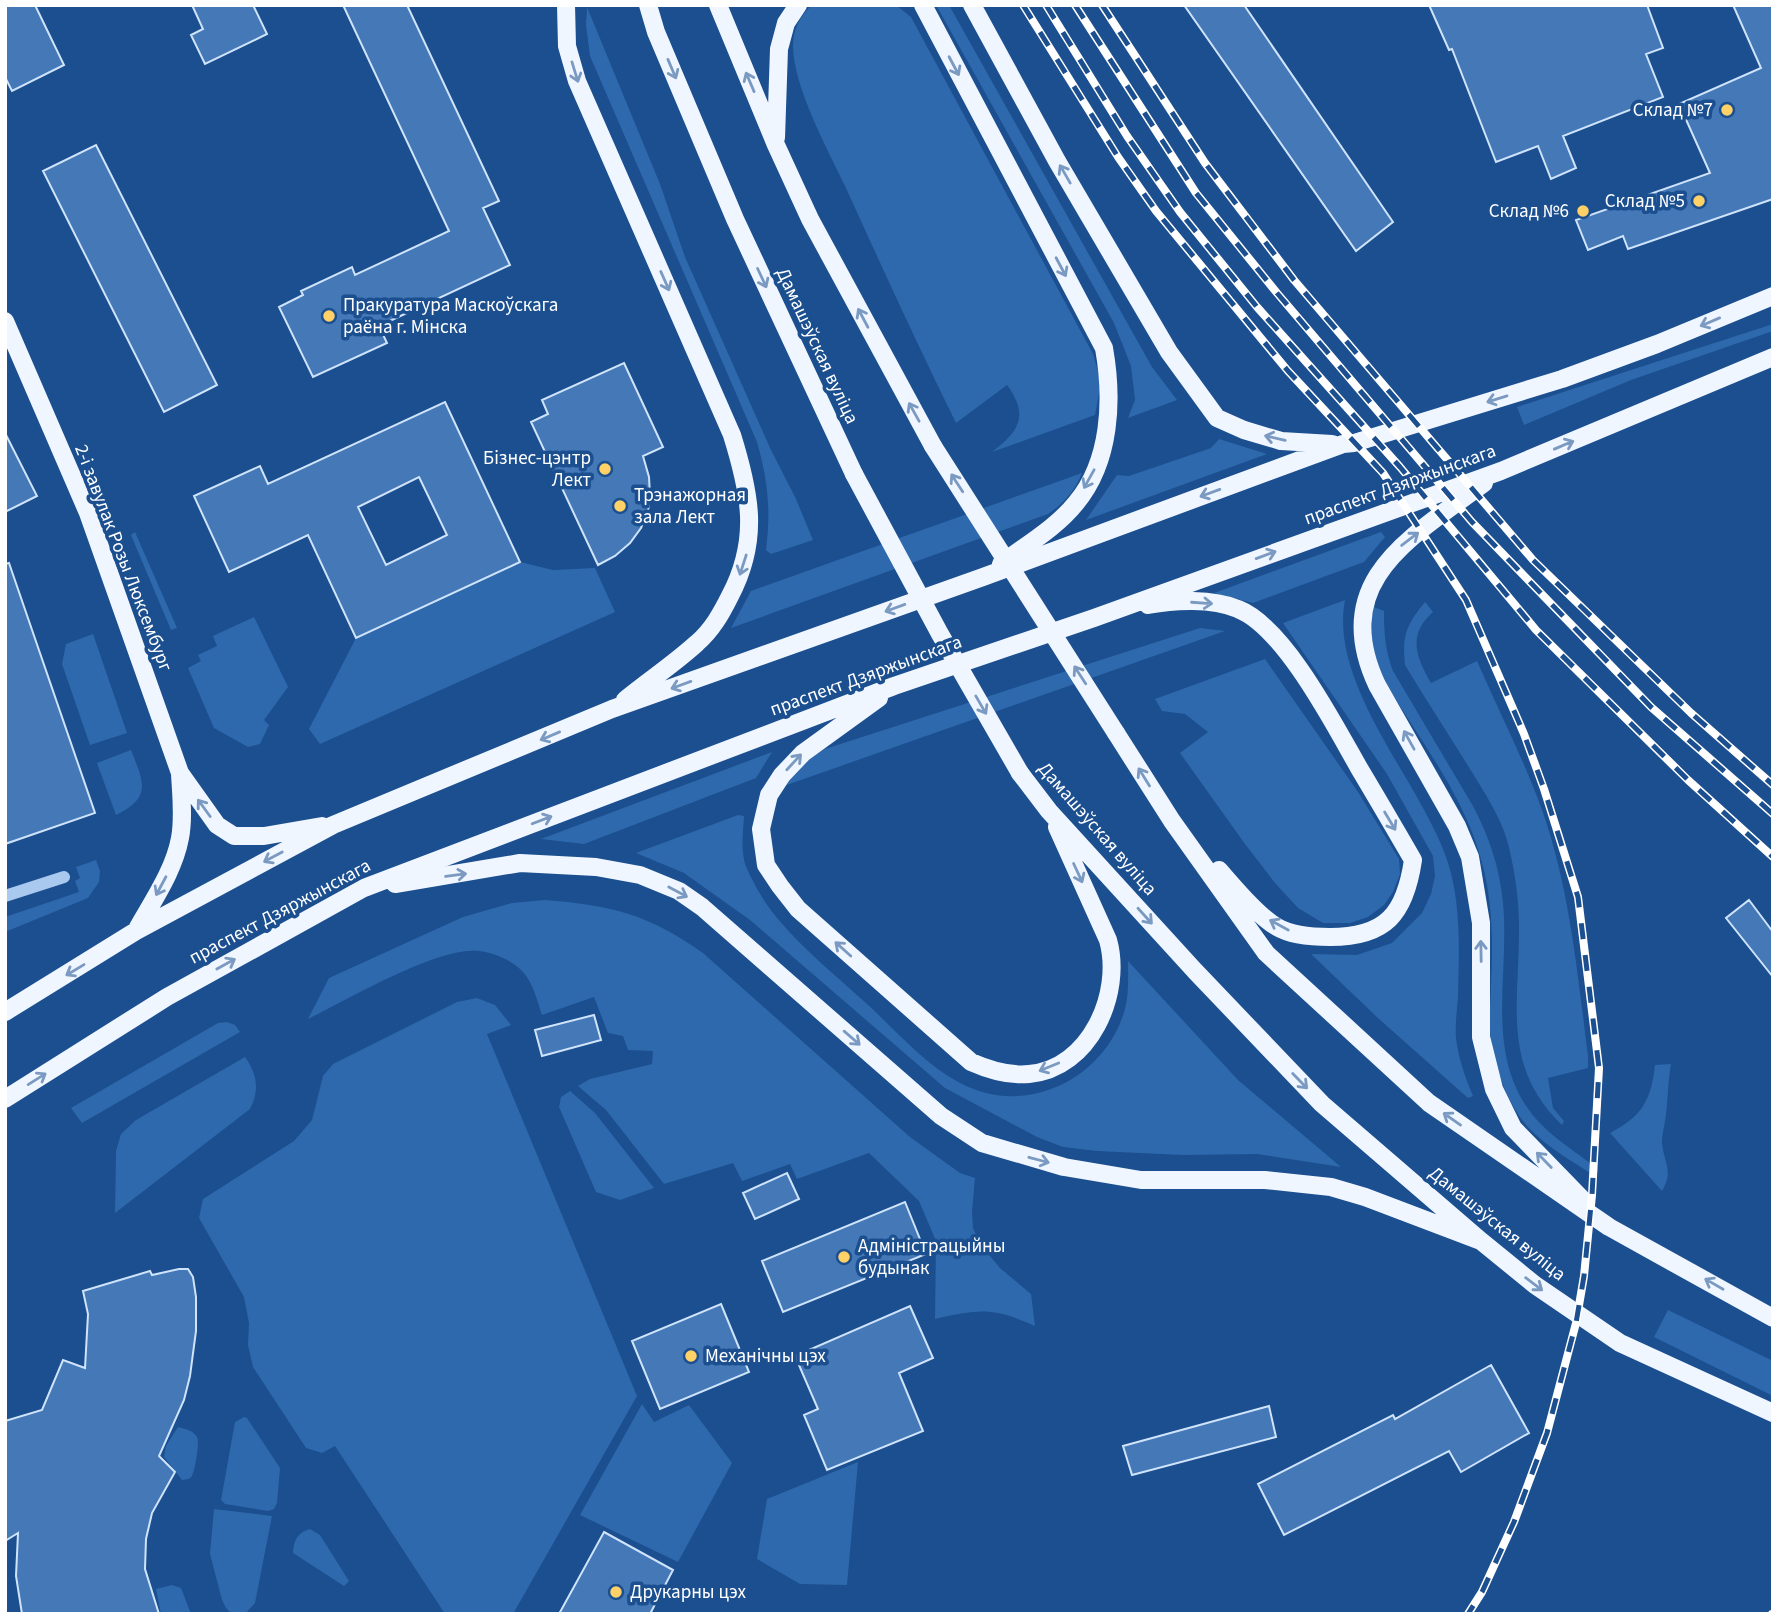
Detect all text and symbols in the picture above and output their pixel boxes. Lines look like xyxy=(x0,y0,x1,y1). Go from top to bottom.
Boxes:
one-way arrow xyxy=(948,55,962,75)
one-way arrow xyxy=(666,58,679,79)
one-way arrow xyxy=(569,61,582,83)
one-way arrow xyxy=(743,72,756,93)
place label: Склад №7 xyxy=(1633,97,1713,124)
marker: Склад №7 xyxy=(1719,102,1735,118)
one-way arrow xyxy=(1057,164,1071,184)
place label: Склад №5 xyxy=(1605,188,1685,215)
marker: Склад №5 xyxy=(1691,193,1707,209)
place label: Склад №6 xyxy=(1489,198,1569,225)
marker: Склад №6 xyxy=(1575,203,1591,219)
one-way arrow xyxy=(1055,256,1068,277)
street label: Дамашэўская вуліца xyxy=(769,264,865,428)
one-way arrow xyxy=(756,267,769,288)
one-way arrow xyxy=(659,270,672,291)
place label: Пракуратура Маскоўскага раёна г. Мінска xyxy=(343,292,558,341)
marker: Пракуратура Маскоўскага раёна г. Мінска xyxy=(321,308,337,324)
one-way arrow xyxy=(856,308,869,329)
one-way arrow xyxy=(1699,316,1721,329)
one-way arrow xyxy=(1486,394,1508,406)
one-way arrow xyxy=(907,402,920,423)
one-way arrow xyxy=(1264,431,1287,445)
one-way arrow xyxy=(1553,437,1574,450)
street label: праспект Дзяржынскага xyxy=(1300,438,1500,532)
street label: 2-і завулак Розы Люксембург xyxy=(67,441,179,676)
place label: Бізнес-цэнтр Лект xyxy=(483,445,591,494)
marker: Бізнес-цэнтр Лект xyxy=(597,461,613,477)
one-way arrow xyxy=(1082,469,1096,489)
one-way arrow xyxy=(950,474,964,494)
place label: Трэнажорная зала Лект xyxy=(634,482,746,531)
one-way arrow xyxy=(1199,488,1221,500)
marker: Трэнажорная зала Лект xyxy=(612,498,628,514)
one-way arrow xyxy=(1400,531,1418,546)
one-way arrow xyxy=(1255,548,1277,561)
one-way arrow xyxy=(736,554,749,576)
one-way arrow xyxy=(1190,597,1213,610)
one-way arrow xyxy=(885,603,907,615)
street label: праспект Дзяржынскага xyxy=(766,629,966,723)
one-way arrow xyxy=(1072,666,1087,685)
one-way arrow xyxy=(671,679,692,692)
one-way arrow xyxy=(974,695,988,715)
one-way arrow xyxy=(539,730,561,743)
one-way arrow xyxy=(1402,730,1415,751)
one-way arrow xyxy=(786,754,803,771)
street label: Дамашэўская вуліца xyxy=(1031,756,1163,902)
one-way arrow xyxy=(1137,767,1151,787)
one-way arrow xyxy=(197,799,211,818)
one-way arrow xyxy=(1383,811,1397,831)
one-way arrow xyxy=(531,813,553,826)
one-way arrow xyxy=(263,851,284,864)
street label: праспект Дзяржынскага xyxy=(184,853,376,971)
one-way arrow xyxy=(1072,862,1085,883)
one-way arrow xyxy=(444,868,467,881)
one-way arrow xyxy=(153,876,167,896)
one-way arrow xyxy=(667,885,688,899)
one-way arrow xyxy=(1136,907,1153,924)
one-way arrow xyxy=(1270,918,1290,932)
one-way arrow xyxy=(1475,940,1488,963)
one-way arrow xyxy=(834,941,852,957)
one-way arrow xyxy=(216,957,236,971)
one-way arrow xyxy=(66,963,86,977)
one-way arrow xyxy=(843,1030,861,1046)
one-way arrow xyxy=(1039,1061,1060,1074)
one-way arrow xyxy=(27,1071,47,1085)
one-way arrow xyxy=(1292,1073,1309,1090)
one-way arrow xyxy=(1442,1112,1462,1126)
one-way arrow xyxy=(1536,1152,1553,1169)
one-way arrow xyxy=(1027,1154,1050,1167)
street label: Дамашэўская вуліца xyxy=(1423,1160,1571,1288)
place label: Адміністрацыйны будынак xyxy=(858,1233,1006,1282)
marker: Адміністрацыйны будынак xyxy=(836,1249,852,1265)
one-way arrow xyxy=(1524,1277,1543,1291)
one-way arrow xyxy=(1704,1277,1724,1291)
place label: Механічны цэх xyxy=(705,1343,826,1370)
marker: Механічны цэх xyxy=(683,1348,699,1364)
place label: Друкарны цэх xyxy=(630,1579,746,1606)
marker: Друкарны цэх xyxy=(608,1584,624,1600)

